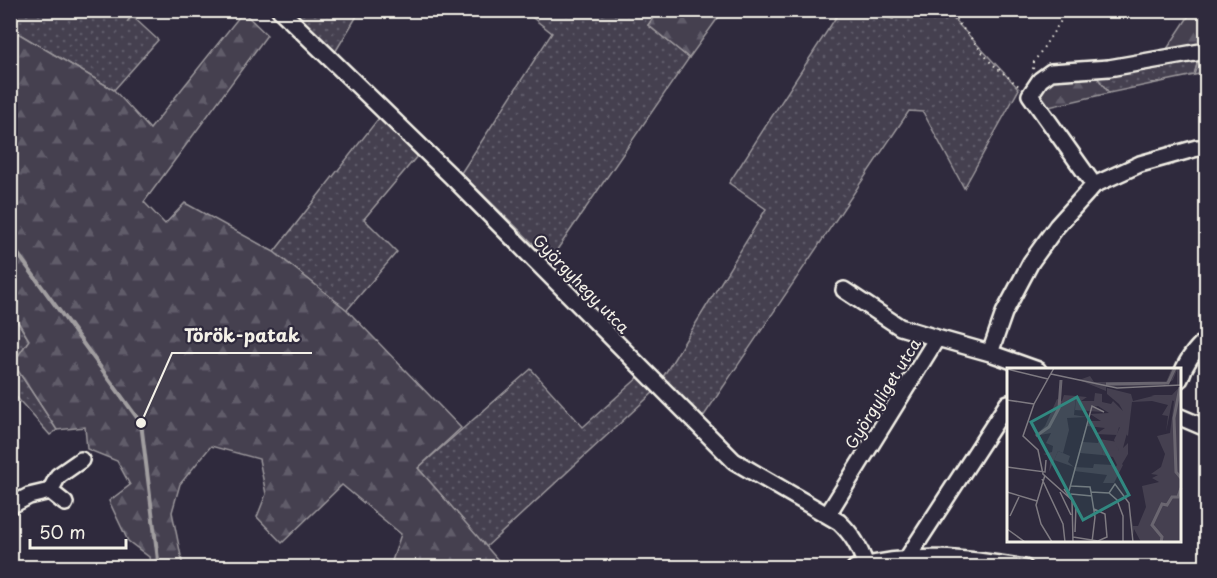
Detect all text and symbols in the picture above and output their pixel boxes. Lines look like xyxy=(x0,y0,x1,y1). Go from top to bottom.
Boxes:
street label: Györgyhegy utca xyxy=(528,228,636,338)
callout: Török-patak xyxy=(172,317,312,353)
text: Török-patak xyxy=(184,321,300,348)
street label: Györgyliget utca xyxy=(838,333,926,453)
inset map xyxy=(1007,368,1181,542)
scale bar xyxy=(30,512,126,550)
text: 50 m xyxy=(39,518,86,545)

